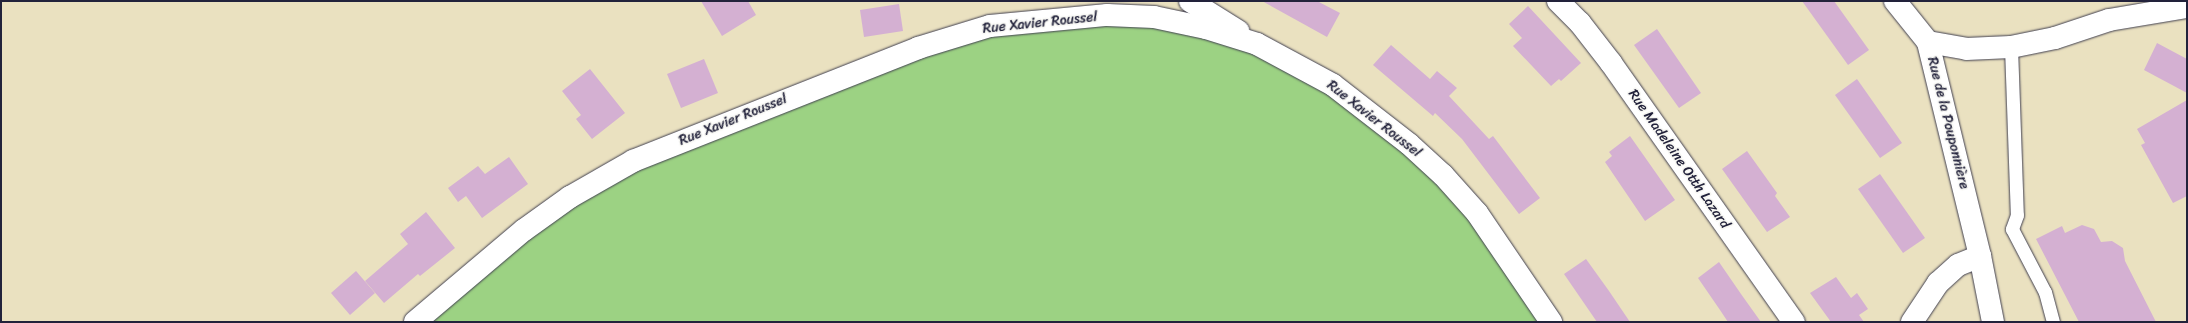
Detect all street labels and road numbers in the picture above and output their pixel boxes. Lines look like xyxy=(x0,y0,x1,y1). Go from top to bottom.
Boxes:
street label: Rue Xavier Roussel xyxy=(982,9,1098,37)
street label: Rue de la Pouponnière xyxy=(1923,55,1973,191)
street label: Rue Xavier Roussel xyxy=(1323,77,1425,161)
street label: Rue Madeleine Otth Lazard xyxy=(1625,87,1733,231)
street label: Rue Xavier Roussel xyxy=(676,91,790,149)

